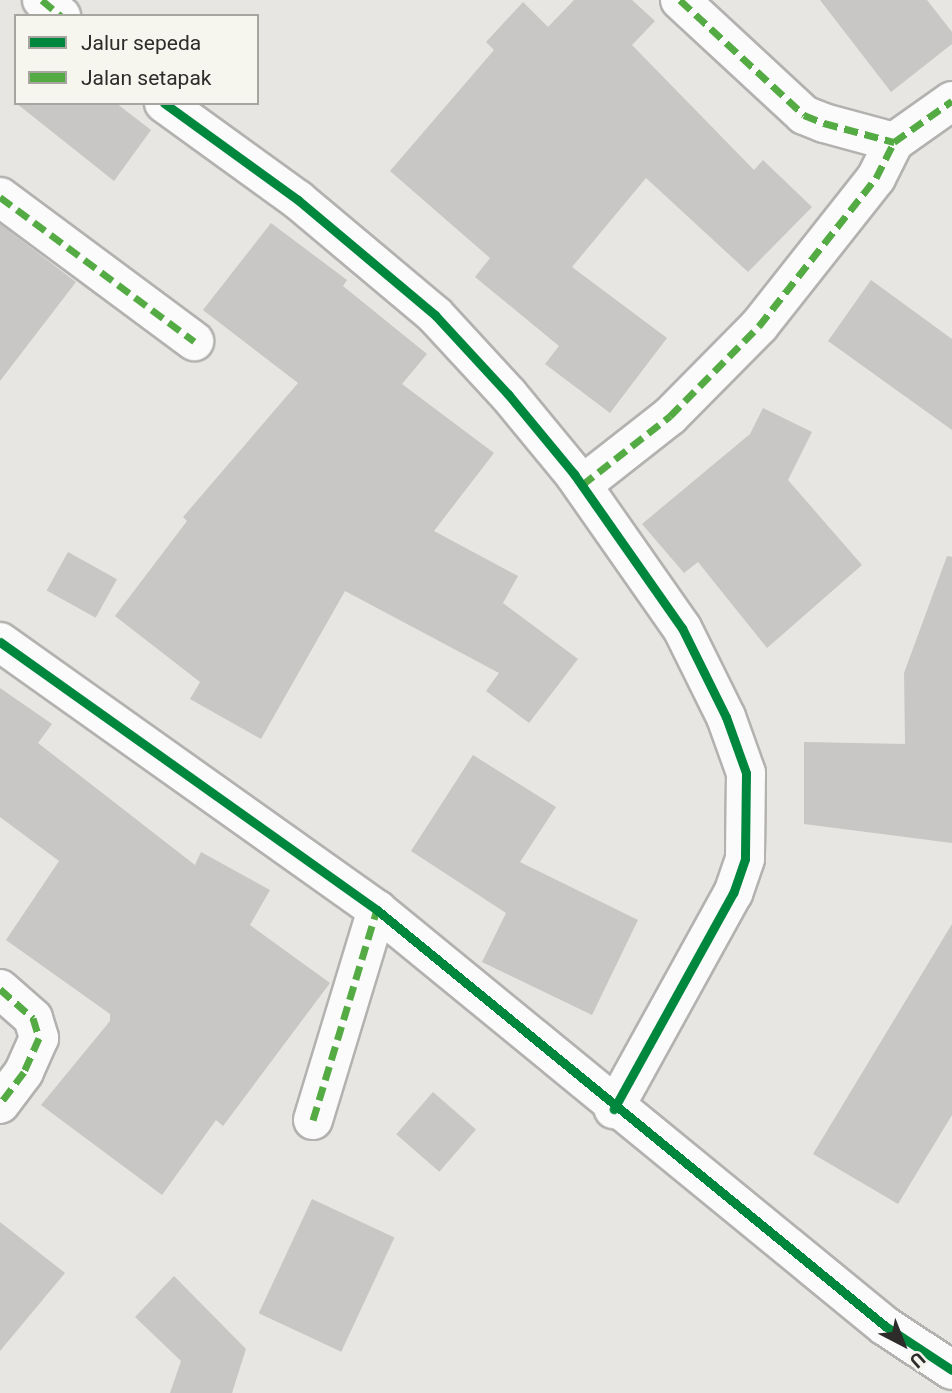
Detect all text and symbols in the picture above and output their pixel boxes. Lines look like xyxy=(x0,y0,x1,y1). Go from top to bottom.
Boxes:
legend xyxy=(14,14,259,105)
text: Jalur sepeda xyxy=(81,31,201,55)
text: Jalan setapak xyxy=(81,66,211,90)
north arrow xyxy=(868,1309,938,1379)
text: U xyxy=(905,1347,930,1373)

